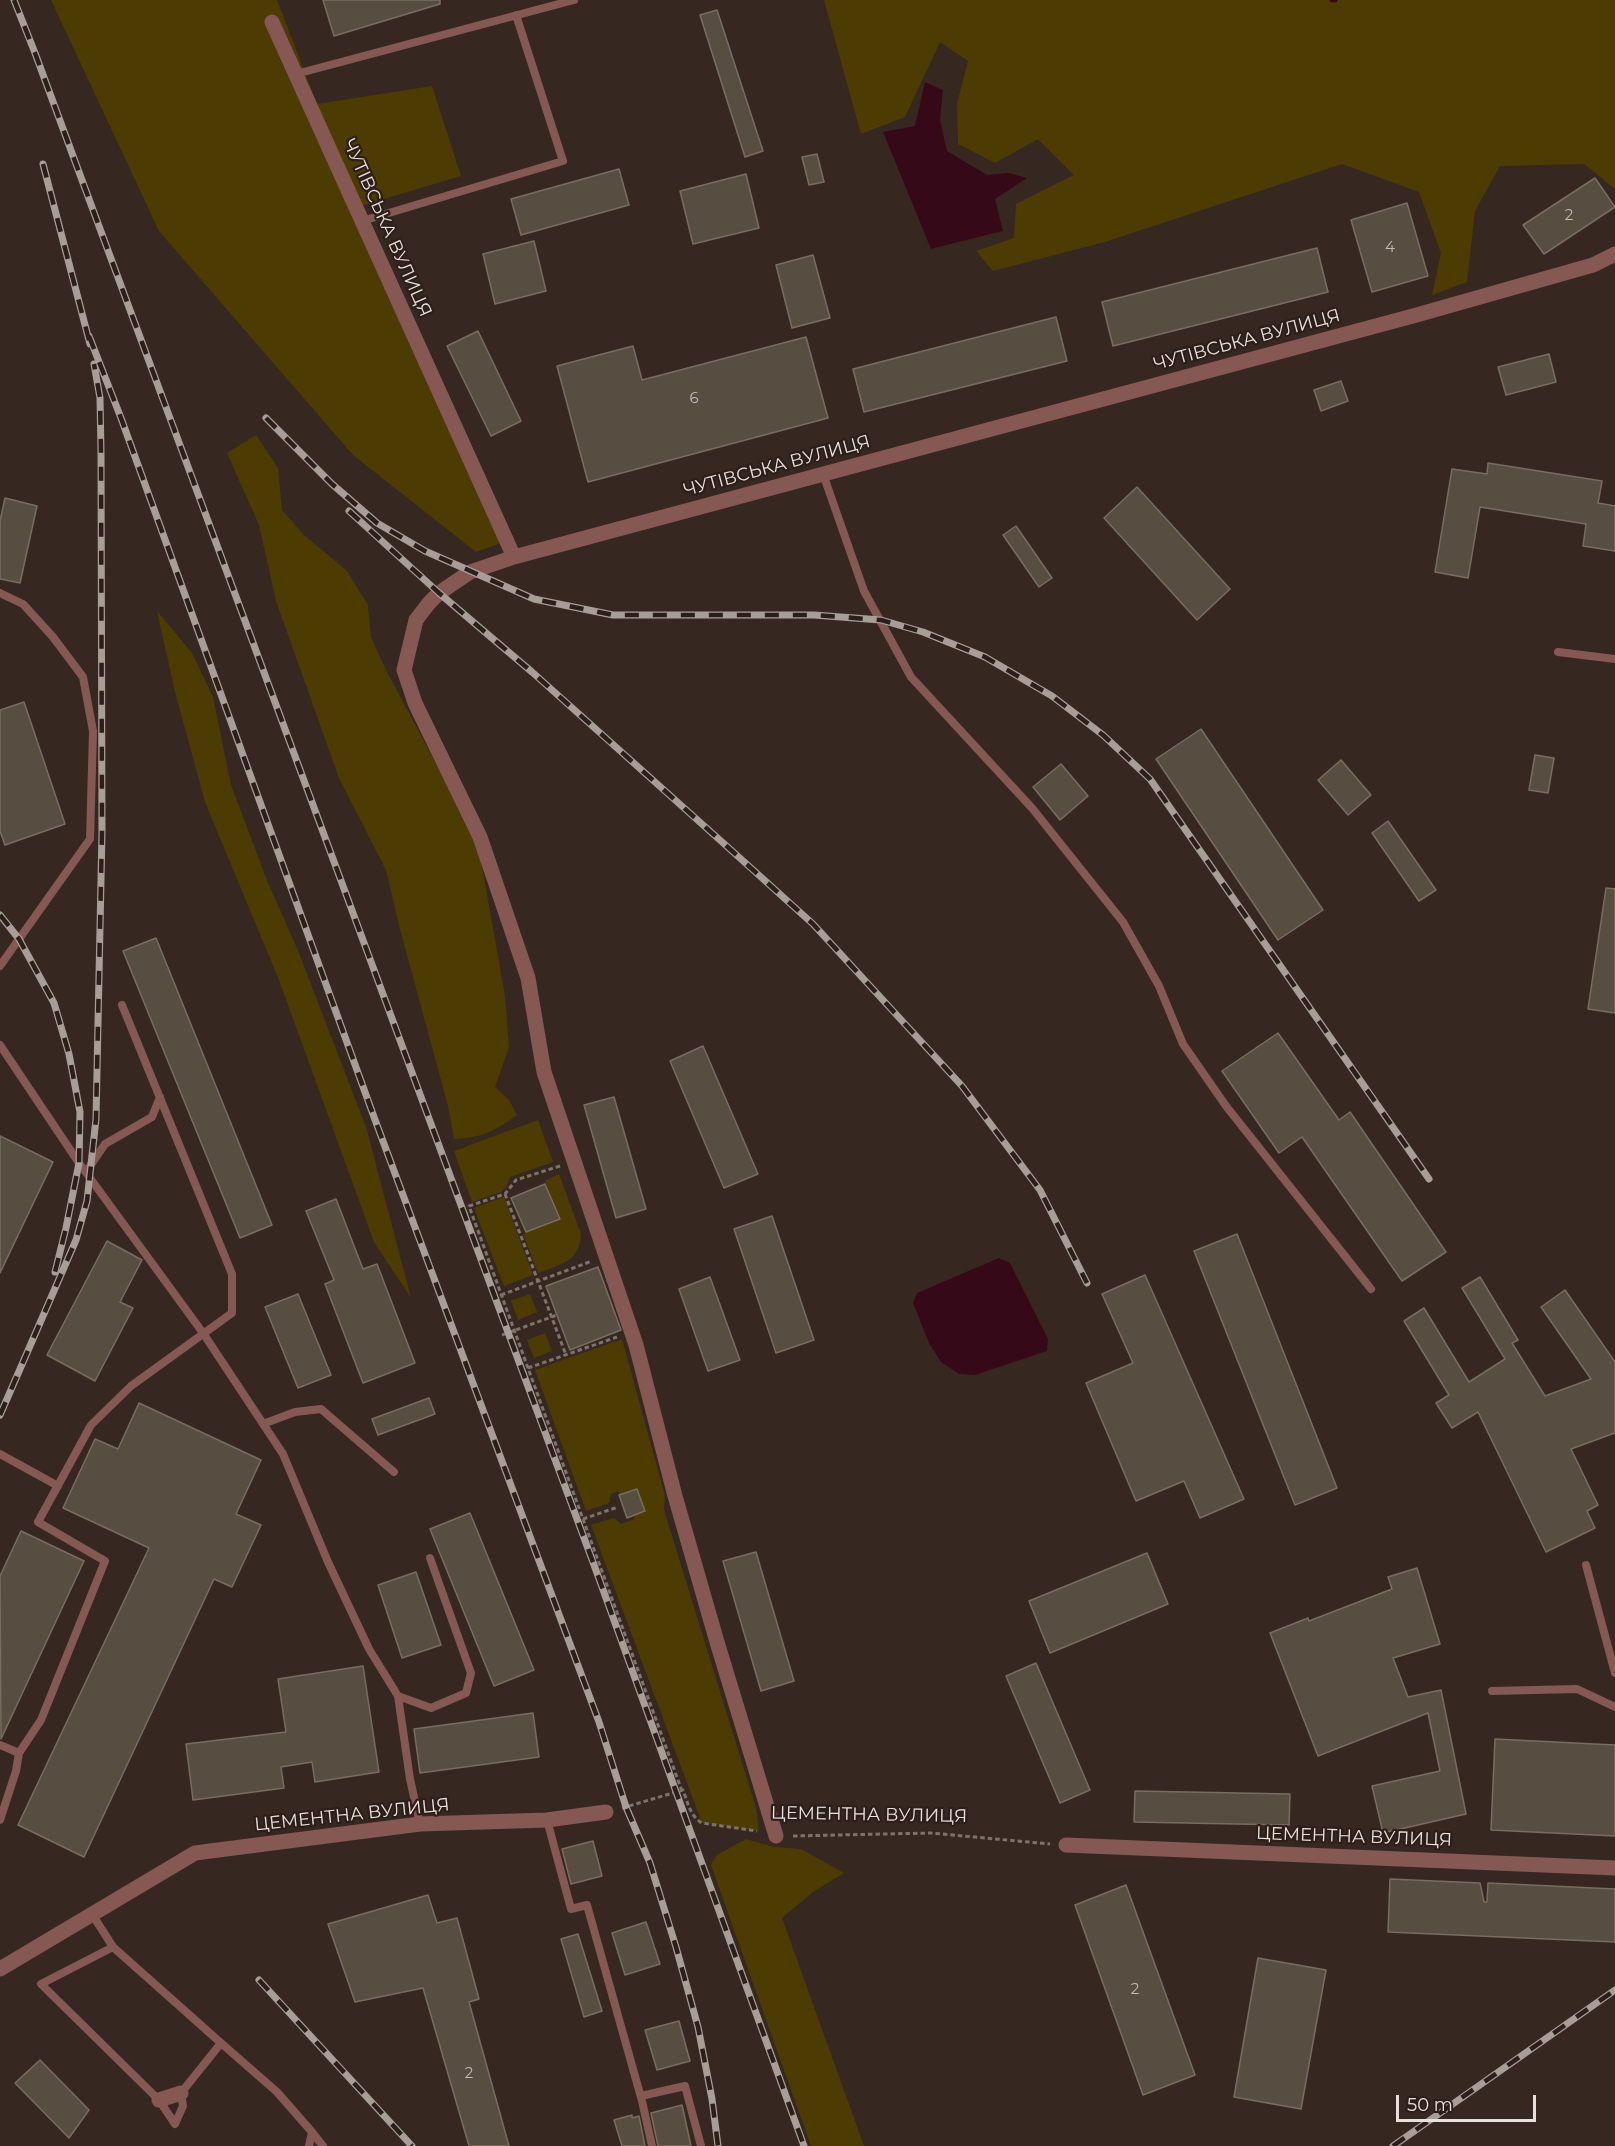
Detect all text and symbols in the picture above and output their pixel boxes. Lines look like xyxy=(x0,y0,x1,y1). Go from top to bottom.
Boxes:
street label: ЧУТІВСЬКА ВУЛИЦЯ xyxy=(338,136,436,320)
house number: 2 xyxy=(1565,207,1573,225)
house number: 4 xyxy=(1385,239,1395,257)
street label: ЧУТІВСЬКА ВУЛИЦЯ xyxy=(1151,305,1343,375)
house number: 6 xyxy=(689,390,699,408)
street label: ЧУТІВСЬКА ВУЛИЦЯ xyxy=(681,431,873,501)
street label: ЦЕМЕНТНА ВУЛИЦЯ xyxy=(253,1794,451,1836)
street label: ЦЕМЕНТНА ВУЛИЦЯ xyxy=(771,1802,967,1828)
street label: ЦЕМЕНТНА ВУЛИЦЯ xyxy=(1256,1823,1452,1851)
house number: 2 xyxy=(1131,1981,1139,1999)
house number: 2 xyxy=(465,2065,473,2083)
scale bar xyxy=(1399,2083,1538,2121)
text: 50 m xyxy=(1407,2094,1453,2116)

